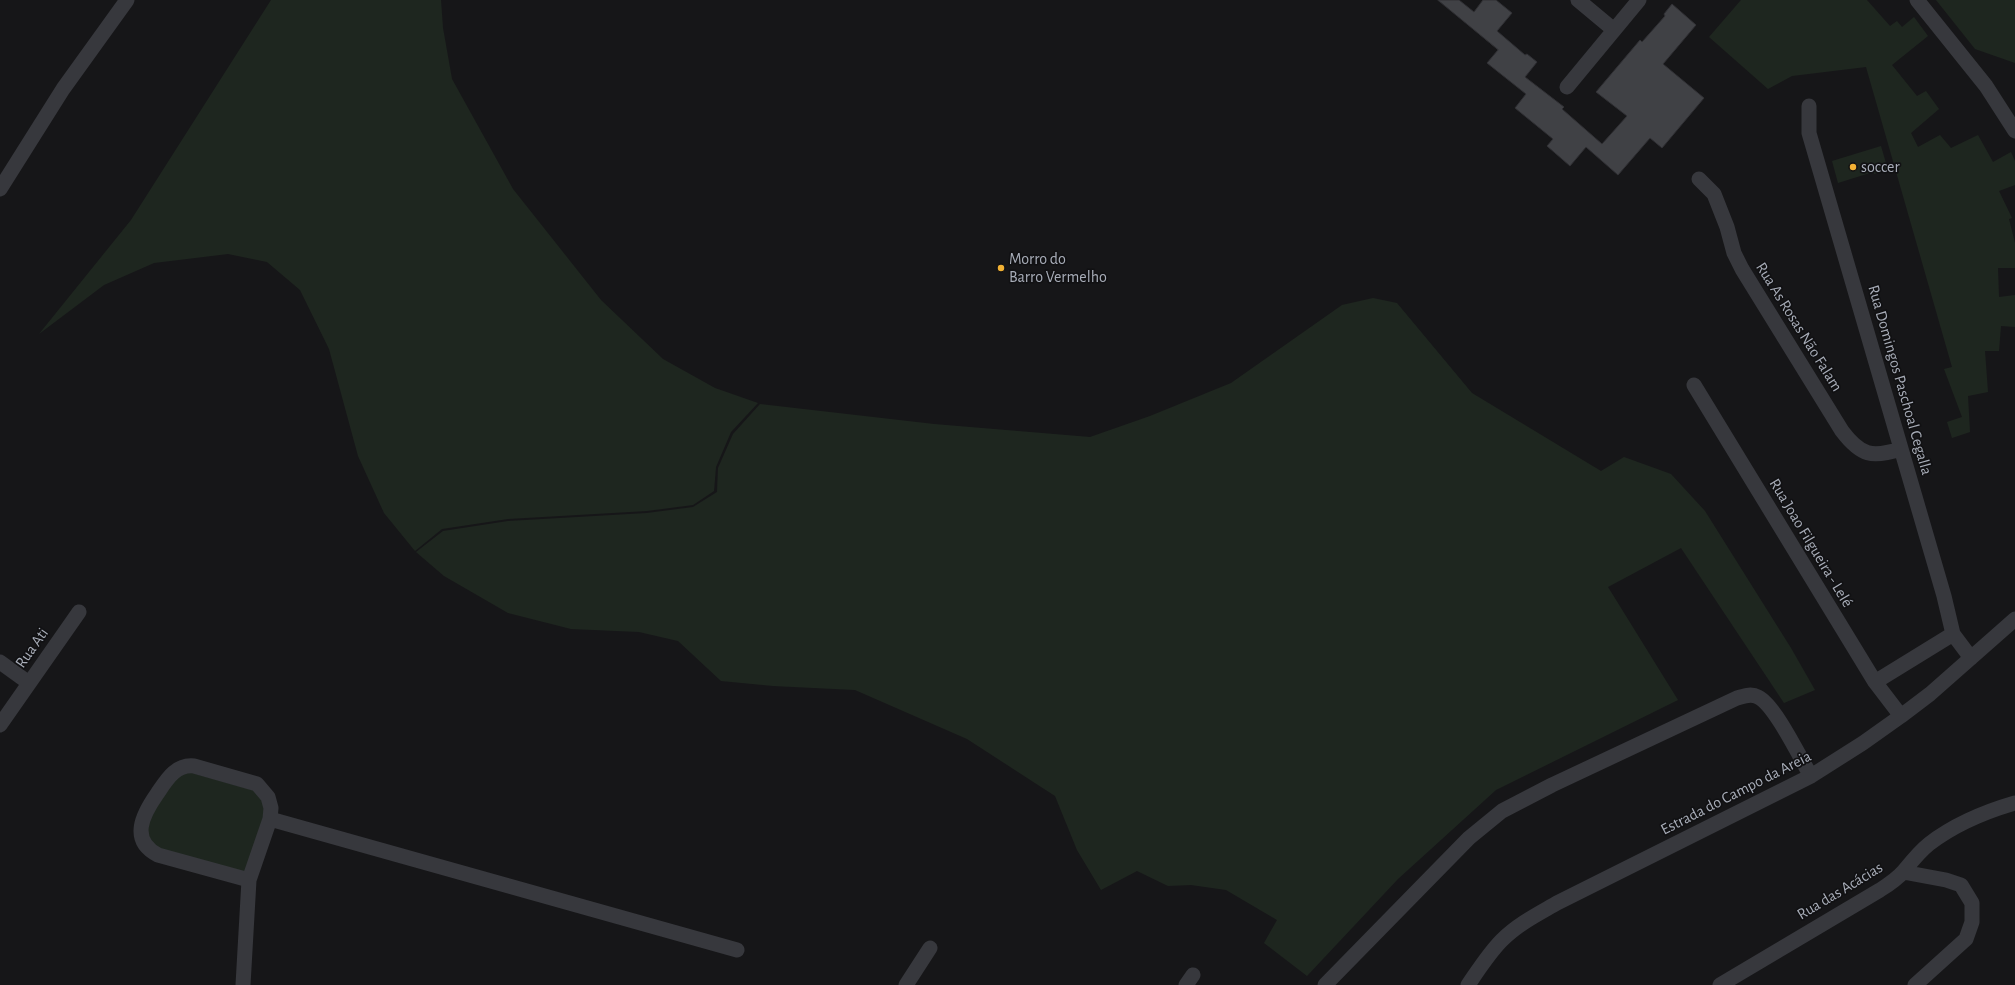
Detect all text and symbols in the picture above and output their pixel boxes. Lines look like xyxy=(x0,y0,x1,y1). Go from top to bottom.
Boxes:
place label: soccer xyxy=(1861,157,1900,177)
marker: soccer xyxy=(1848,162,1858,172)
place label: Morro do Barro Vermelho xyxy=(1009,249,1107,287)
street label: Rua As Rosas Não Falam xyxy=(1751,259,1847,395)
marker: Morro do Barro Vermelho xyxy=(996,263,1006,273)
street label: Rua Domingos Paschoal Cegalla xyxy=(1864,283,1936,477)
street label: Rua Joao Filgueira - Lelé xyxy=(1765,475,1857,611)
street label: Rua Ati xyxy=(11,624,53,672)
street label: Estrada do Campo da Areia xyxy=(1658,747,1814,839)
street label: Rua das Acácias xyxy=(1794,858,1886,924)

